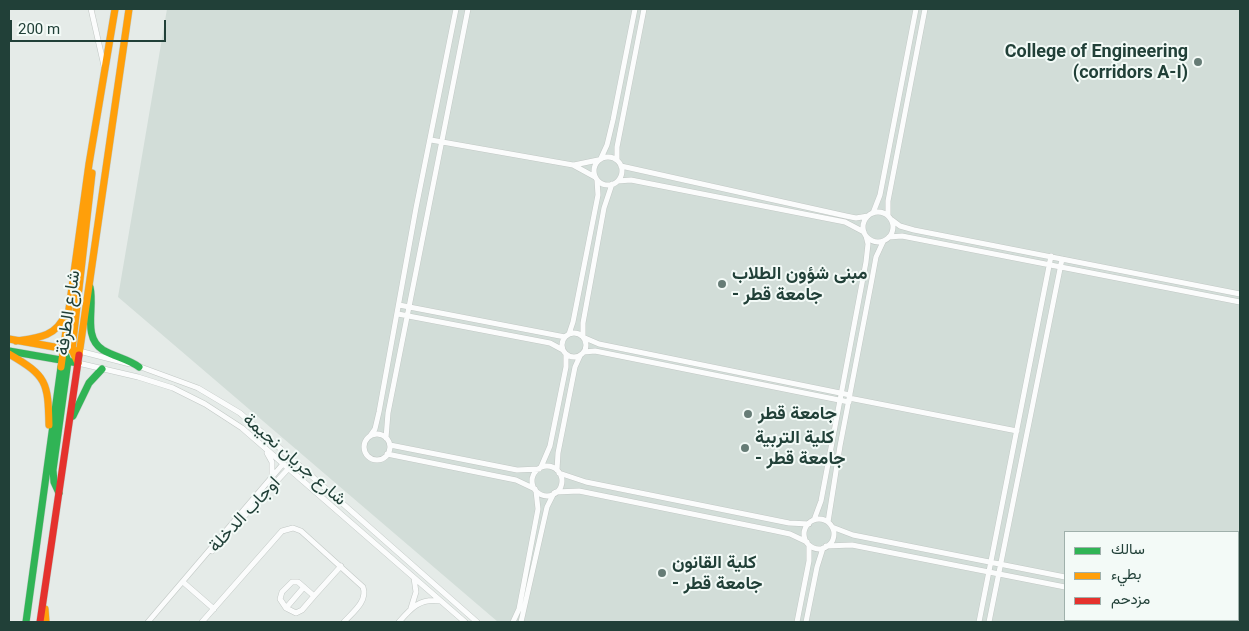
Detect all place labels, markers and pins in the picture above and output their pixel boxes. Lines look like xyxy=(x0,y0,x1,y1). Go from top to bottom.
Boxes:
place label: College of Engineering (corridors A-I) xyxy=(1005,41,1188,84)
marker: College of Engineering (corridors A-I) xyxy=(1192,56,1204,68)
place label: مبنى شؤون الطلاب - جامعة قطر xyxy=(732,263,868,306)
marker: مبنى شؤون الطلاب - جامعة قطر xyxy=(716,278,728,290)
place label: جامعة قطر xyxy=(758,403,837,425)
marker: جامعة قطر xyxy=(742,408,754,420)
place label: كلية التربية - جامعة قطر xyxy=(755,427,846,469)
marker: كلية التربية - جامعة قطر xyxy=(739,442,751,454)
place label: كلية القانون - جامعة قطر xyxy=(672,552,763,594)
marker: كلية القانون - جامعة قطر xyxy=(656,567,668,579)

